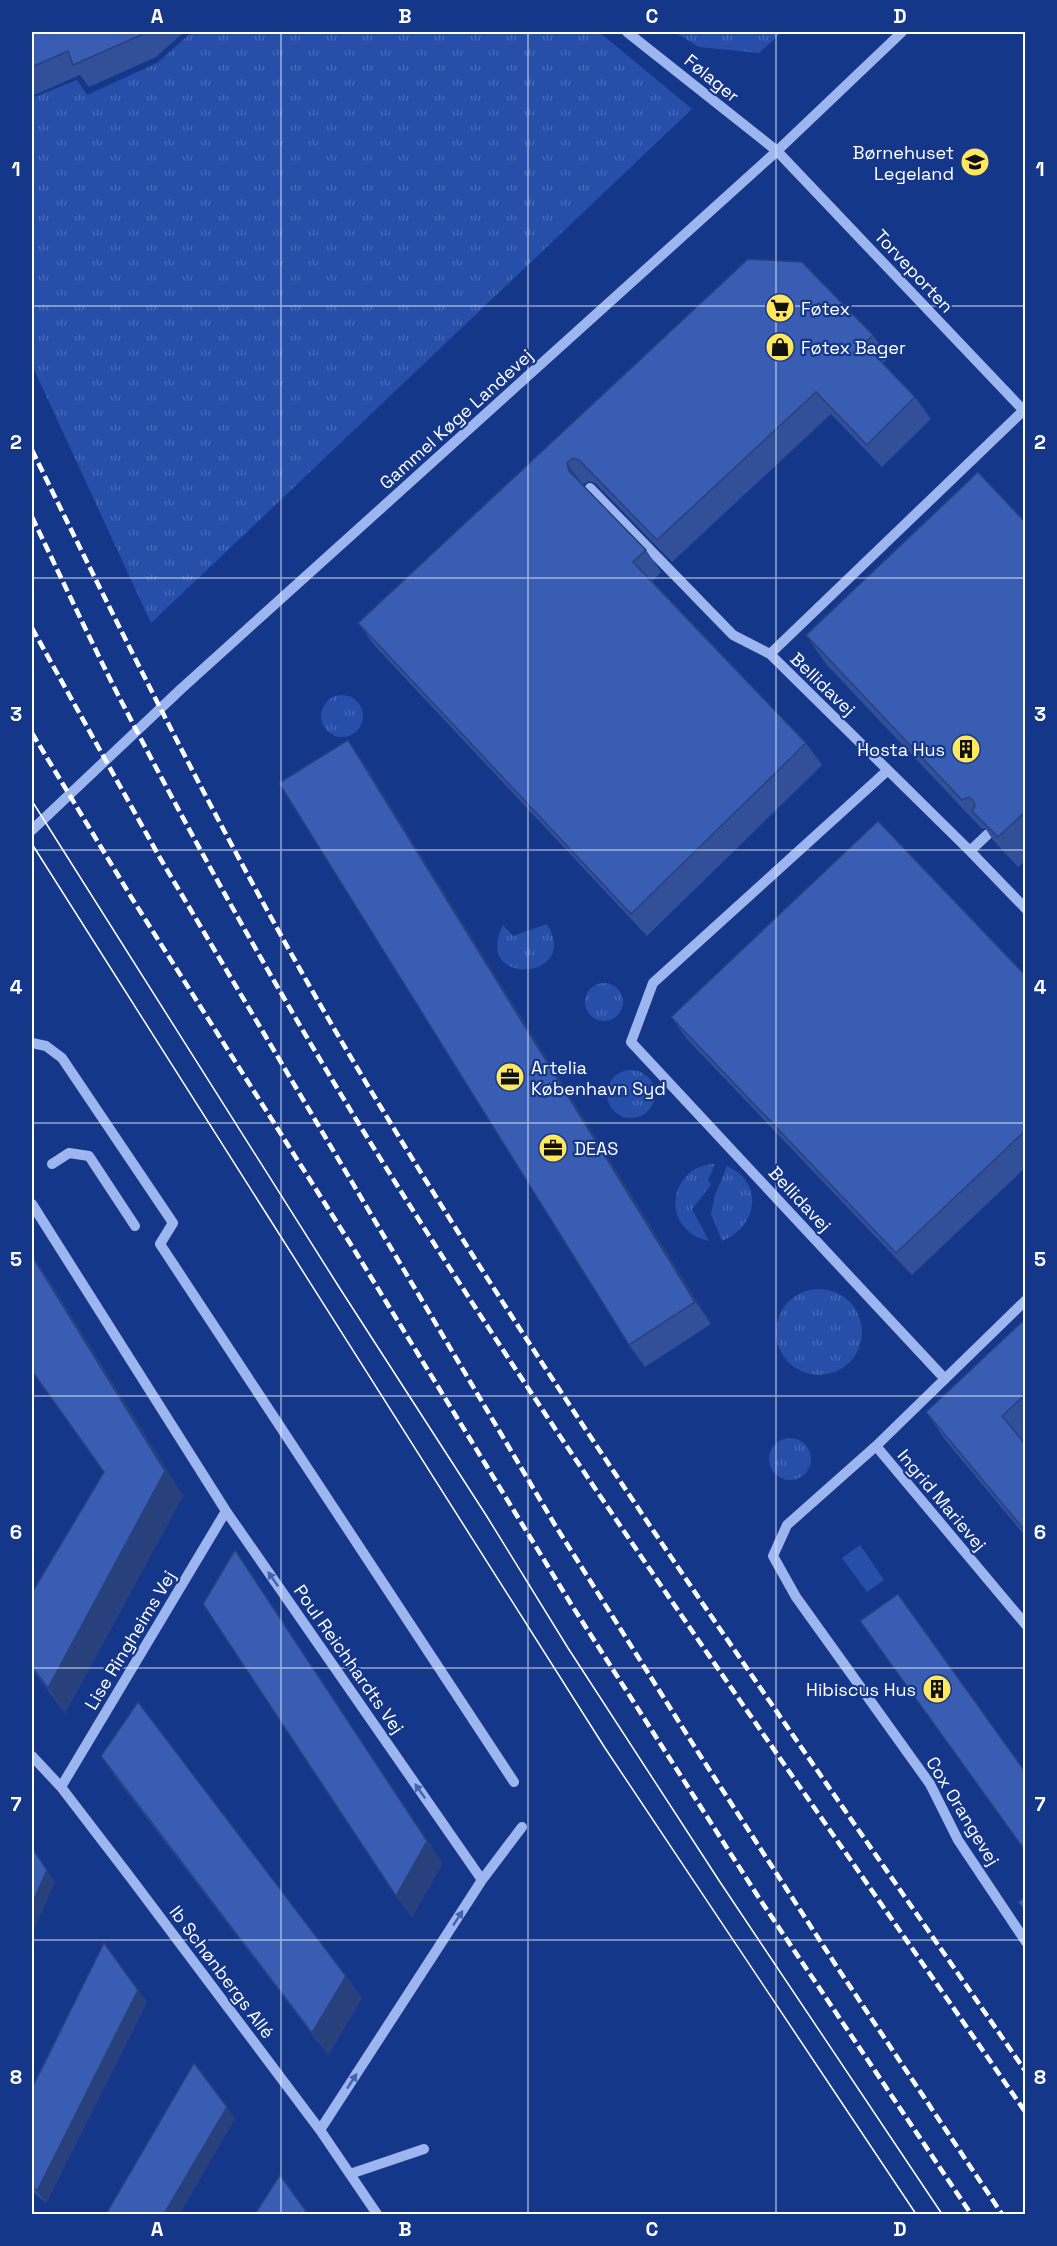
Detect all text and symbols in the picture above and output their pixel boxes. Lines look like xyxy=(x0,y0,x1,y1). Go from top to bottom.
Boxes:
text: A xyxy=(151,3,164,29)
text: B xyxy=(398,3,412,29)
text: C xyxy=(646,3,659,29)
text: D xyxy=(893,3,907,29)
street label: Følager xyxy=(680,49,744,107)
place label: Børnehuset Legeland xyxy=(853,141,954,185)
school or university icon: Børnehuset Legeland xyxy=(959,146,991,178)
text: 1 xyxy=(11,156,21,182)
text: 1 xyxy=(1035,156,1045,182)
street label: Torveporten xyxy=(870,224,958,318)
supermarket icon: Føtex xyxy=(764,292,796,324)
place label: Føtex xyxy=(801,297,850,320)
shop icon: Føtex Bager xyxy=(764,331,796,363)
place label: Føtex Bager xyxy=(801,336,906,359)
street label: Gammel Køge Landevej xyxy=(374,344,538,494)
text: 2 xyxy=(10,429,22,455)
text: 2 xyxy=(1034,429,1046,455)
street label: Bellidavej xyxy=(786,647,860,721)
text: 3 xyxy=(10,701,22,727)
text: 3 xyxy=(1034,701,1046,727)
building icon: Hosta Hus xyxy=(950,733,982,765)
place label: Hosta Hus xyxy=(857,738,945,761)
text: 4 xyxy=(10,974,23,1000)
text: 4 xyxy=(1034,974,1047,1000)
place label: Artelia København Syd xyxy=(531,1056,666,1100)
office icon: Artelia København Syd xyxy=(494,1061,526,1093)
office icon: DEAS xyxy=(537,1132,569,1164)
place label: DEAS xyxy=(574,1137,618,1160)
street label: Bellidavej xyxy=(764,1161,836,1237)
text: 5 xyxy=(10,1246,22,1272)
text: 5 xyxy=(1034,1246,1046,1272)
street label: Ingrid Marievej xyxy=(893,1444,991,1556)
text: 6 xyxy=(10,1519,22,1545)
text: 6 xyxy=(1034,1519,1046,1545)
street label: Lise Ringheims Vej xyxy=(79,1566,181,1714)
one-way arrow xyxy=(267,1571,279,1587)
street label: Poul Reichhardts Vej xyxy=(289,1580,409,1738)
building icon: Hibiscus Hus xyxy=(921,1673,953,1705)
place label: Hibiscus Hus xyxy=(806,1678,916,1701)
street label: Cox Orangevej xyxy=(921,1752,1005,1870)
one-way arrow xyxy=(415,1783,426,1799)
text: 7 xyxy=(10,1791,22,1817)
text: 7 xyxy=(1034,1791,1046,1817)
street label: Ib Schønbergs Allé xyxy=(165,1901,279,2043)
one-way arrow xyxy=(452,1910,463,1926)
text: 8 xyxy=(10,2064,22,2090)
text: 8 xyxy=(1034,2064,1046,2090)
one-way arrow xyxy=(346,2073,357,2090)
text: A xyxy=(151,2216,164,2242)
text: B xyxy=(398,2216,412,2242)
text: C xyxy=(646,2216,659,2242)
text: D xyxy=(893,2216,907,2242)

